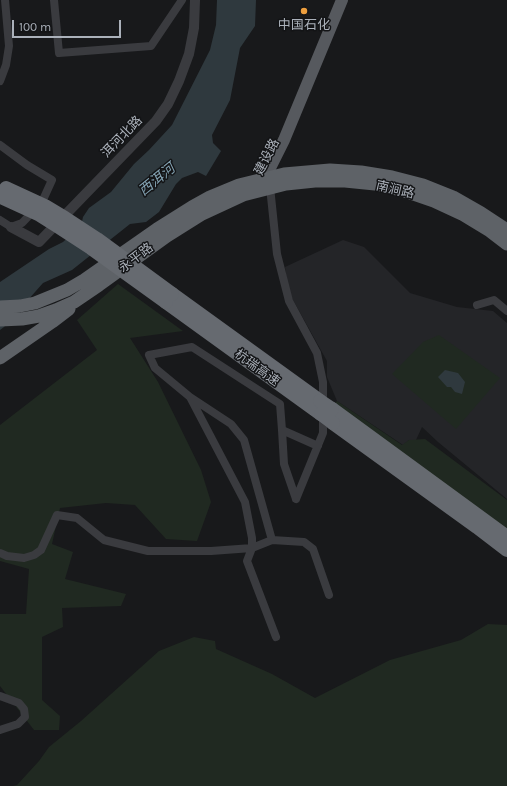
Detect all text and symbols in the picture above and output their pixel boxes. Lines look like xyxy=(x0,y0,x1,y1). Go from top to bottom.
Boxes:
marker: 中国石化 xyxy=(299,6,309,16)
scale bar xyxy=(14,12,123,38)
place label: 中国石化 xyxy=(278,17,330,33)
text: 100 m xyxy=(19,20,51,34)
street label: 洱河北路 xyxy=(98,113,146,161)
street label: 建设路 xyxy=(251,136,283,178)
water label: 西洱河 xyxy=(135,160,179,200)
street label: 南涧路 xyxy=(374,178,416,202)
street label: 永平路 xyxy=(116,240,156,276)
street label: 杭瑞高速 xyxy=(231,346,283,390)

